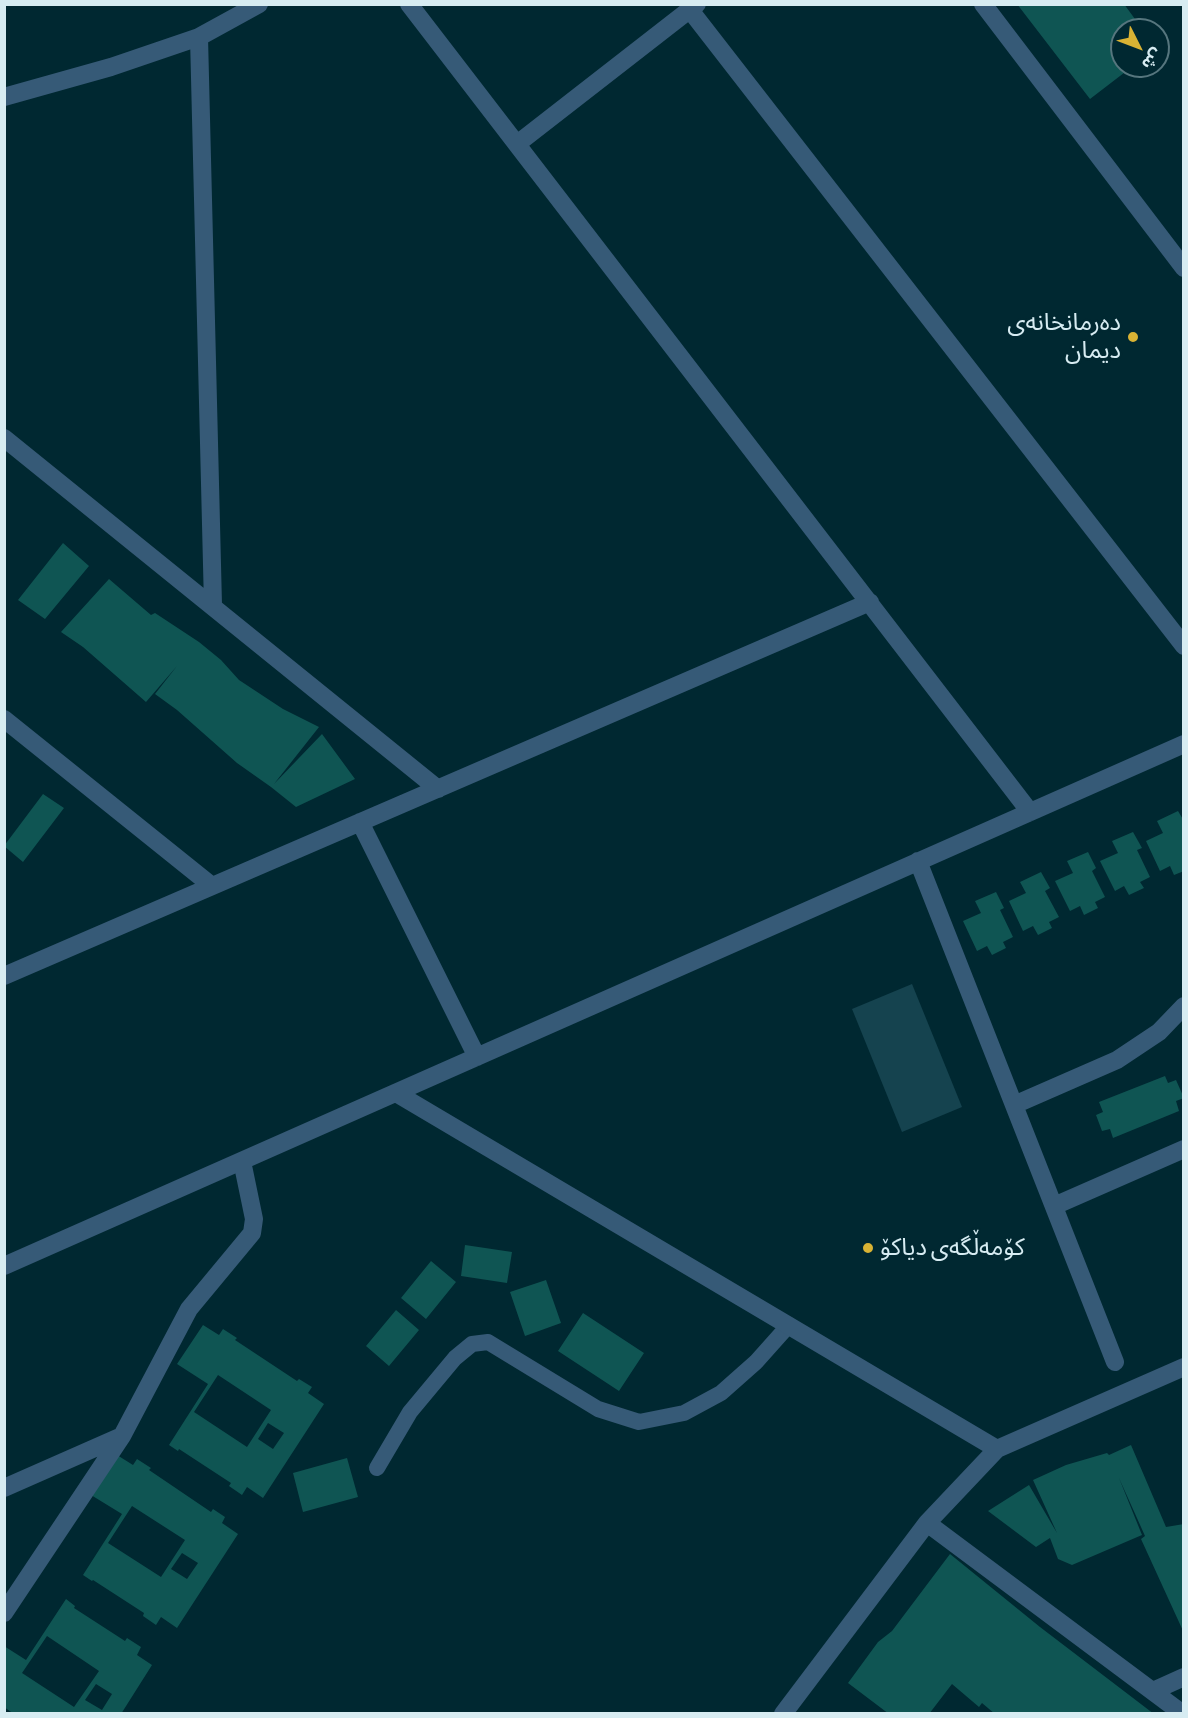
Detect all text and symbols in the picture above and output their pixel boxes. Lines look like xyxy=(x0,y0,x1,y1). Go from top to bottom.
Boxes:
north arrow xyxy=(1110,18,1170,78)
text: ش xyxy=(1139,45,1165,72)
place label: دەرمانخانەی دیمان xyxy=(1007,309,1121,365)
marker: دەرمانخانەی دیمان xyxy=(1126,330,1140,344)
place label: کۆمەڵگەی دیاکۆ xyxy=(880,1234,1025,1262)
marker: کۆمەڵگەی دیاکۆ xyxy=(861,1241,875,1255)

